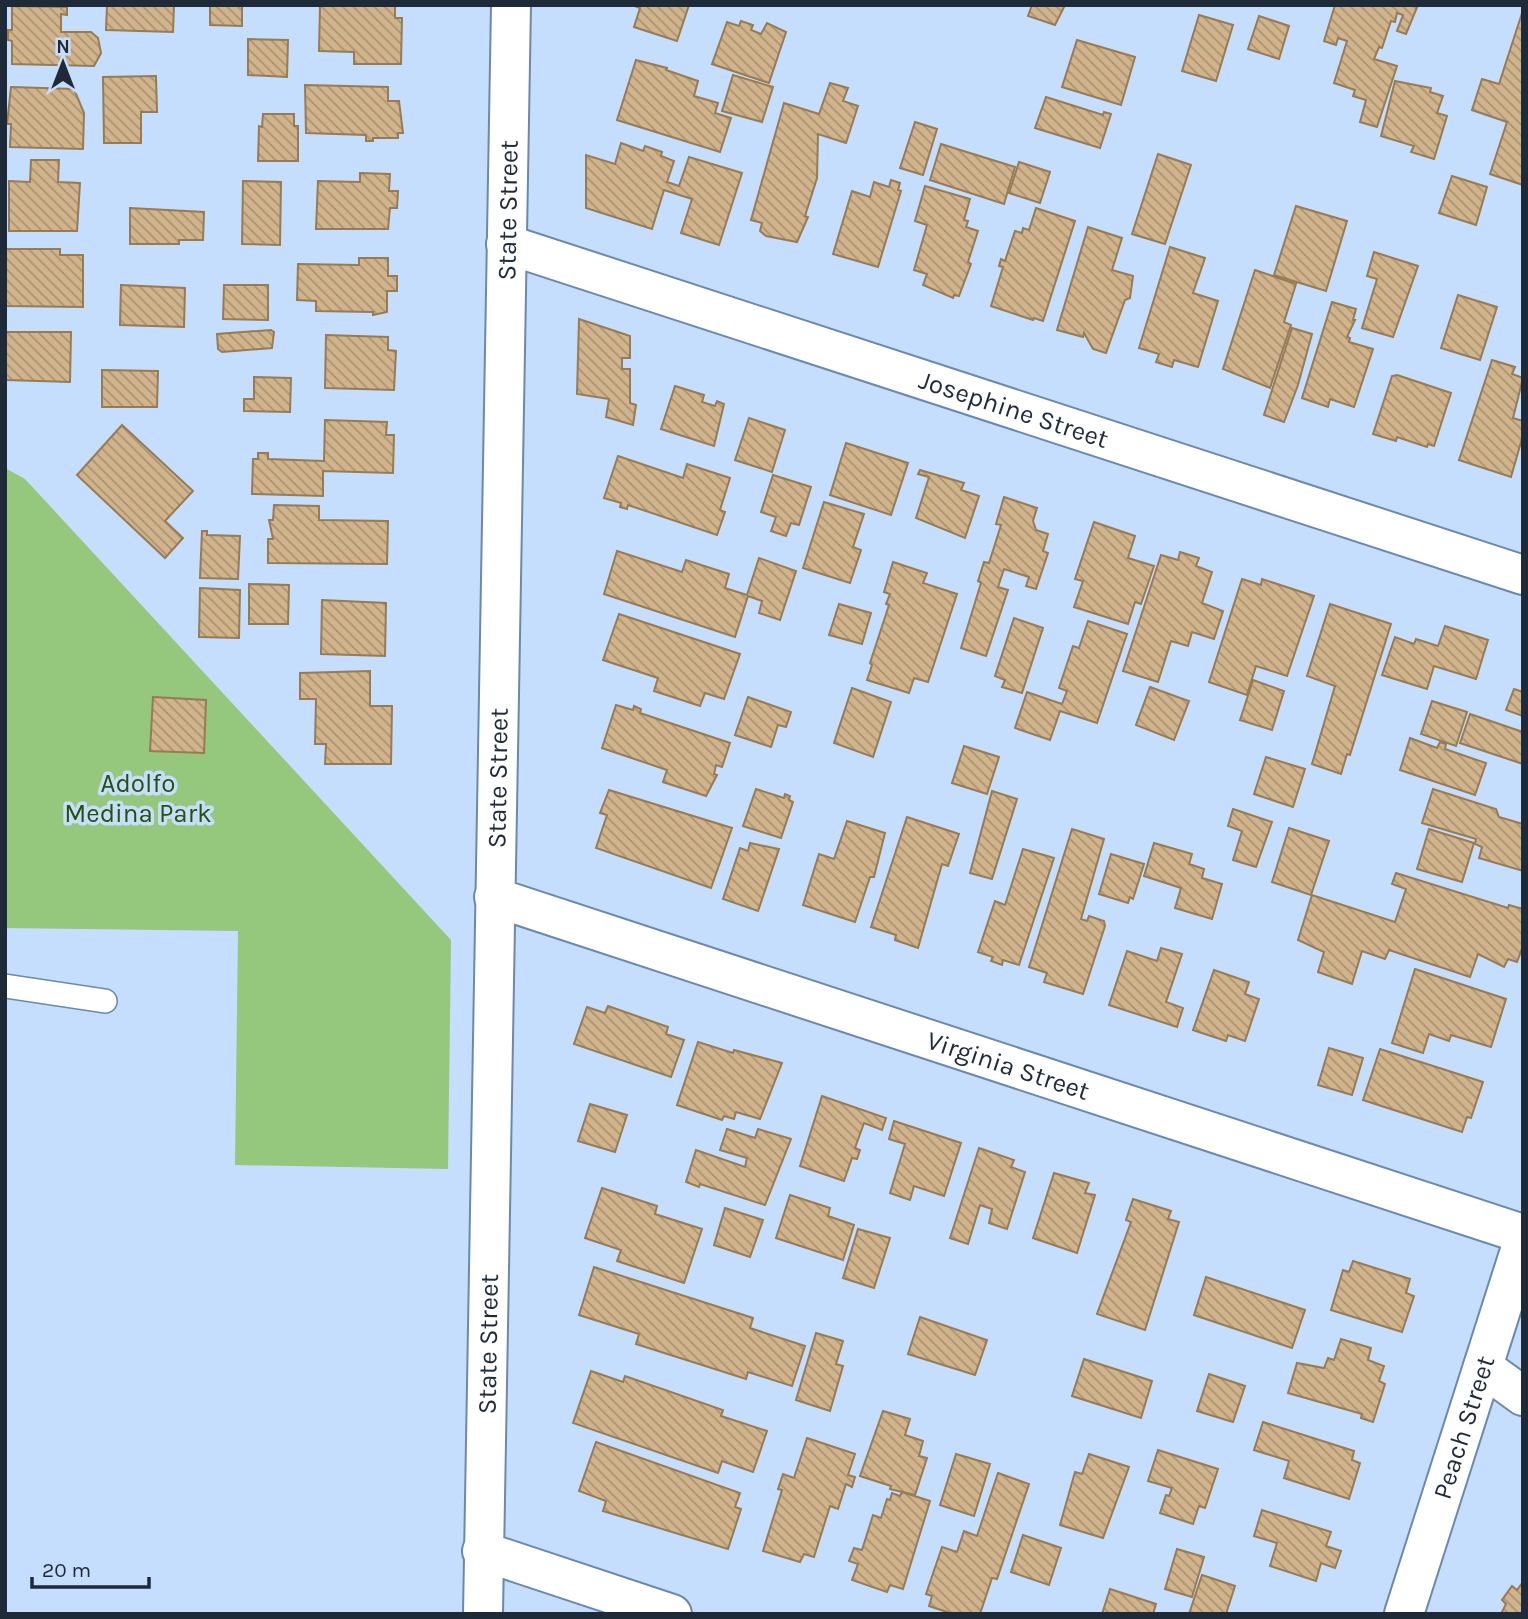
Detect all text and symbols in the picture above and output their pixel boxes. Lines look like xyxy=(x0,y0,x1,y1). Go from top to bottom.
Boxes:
north arrow xyxy=(28,28,98,98)
text: N xyxy=(56,36,70,58)
street label: State Street xyxy=(491,139,525,281)
street label: Josephine Street xyxy=(915,365,1112,455)
street label: State Street xyxy=(481,707,515,849)
park label: Adolfo Medina Park xyxy=(64,768,212,829)
street label: Virginia Street xyxy=(923,1025,1093,1107)
street label: State Street xyxy=(471,1273,505,1415)
street label: Peach Street xyxy=(1427,1352,1501,1503)
scale bar xyxy=(32,1546,149,1590)
text: 20 m xyxy=(42,1558,91,1582)

